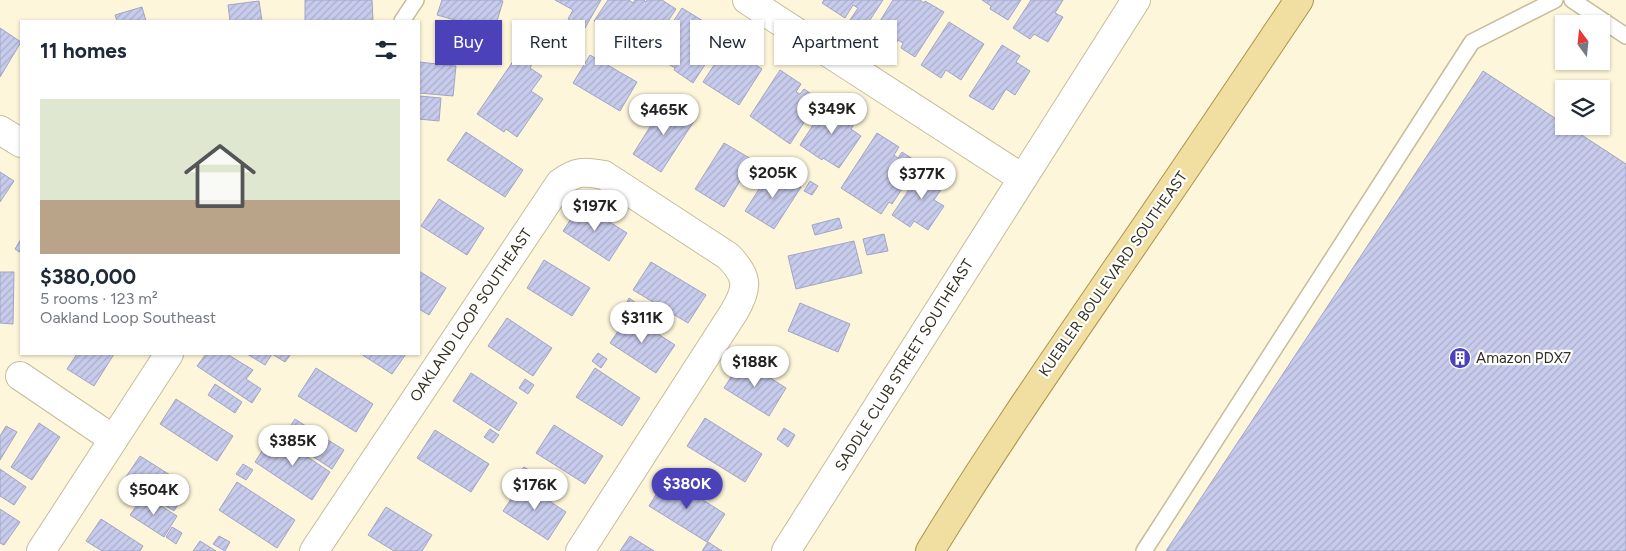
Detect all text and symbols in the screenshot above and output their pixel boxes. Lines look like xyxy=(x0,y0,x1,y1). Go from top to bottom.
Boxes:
north arrow xyxy=(1555,15,1610,70)
map controls xyxy=(1555,15,1610,135)
chip: Buy xyxy=(435,20,502,65)
chip: Rent xyxy=(512,20,585,65)
chip: Filters xyxy=(595,20,680,65)
chip: New xyxy=(690,20,764,65)
chip: Apartment xyxy=(774,20,897,65)
icon: filters xyxy=(372,36,400,64)
text: 11 homes xyxy=(40,38,127,63)
button: layers xyxy=(1555,80,1610,135)
pin: $349K xyxy=(797,92,867,135)
pin: $465K xyxy=(629,94,699,136)
text: $349K xyxy=(808,99,856,118)
text: $465K xyxy=(640,100,688,119)
icon: home xyxy=(175,131,265,221)
pin: $205K xyxy=(738,156,808,199)
pin: $377K xyxy=(887,158,957,200)
text: $205K xyxy=(749,163,797,182)
text: $377K xyxy=(899,164,945,183)
street label: KUEBLER BOULEVARD SOUTHEAST xyxy=(1035,167,1191,380)
pin: $197K xyxy=(560,190,630,232)
text: $197K xyxy=(573,196,617,215)
street label: OAKLAND LOOP SOUTHEAST xyxy=(406,224,536,405)
street label: SADDLE CLUB STREET SOUTHEAST xyxy=(831,255,977,474)
text: $380,000 xyxy=(40,264,136,289)
text: 5 rooms · 123 m² xyxy=(40,289,158,308)
pin: $311K xyxy=(607,302,677,344)
text: Oakland Loop Southeast xyxy=(40,308,216,327)
text: $311K xyxy=(621,308,663,327)
pin: $188K xyxy=(720,346,790,388)
building icon: Amazon PDX7 xyxy=(1448,346,1472,370)
place label: Amazon PDX7 xyxy=(1476,349,1571,367)
text: $188K xyxy=(732,352,778,371)
pin: $385K xyxy=(258,424,328,467)
text: $385K xyxy=(269,431,317,450)
pin: $176K xyxy=(500,468,570,511)
pin: $380K xyxy=(652,468,722,510)
pin: $504K xyxy=(119,474,189,516)
text: $380K xyxy=(663,474,711,493)
text: $176K xyxy=(513,475,557,494)
text: $504K xyxy=(129,480,179,499)

